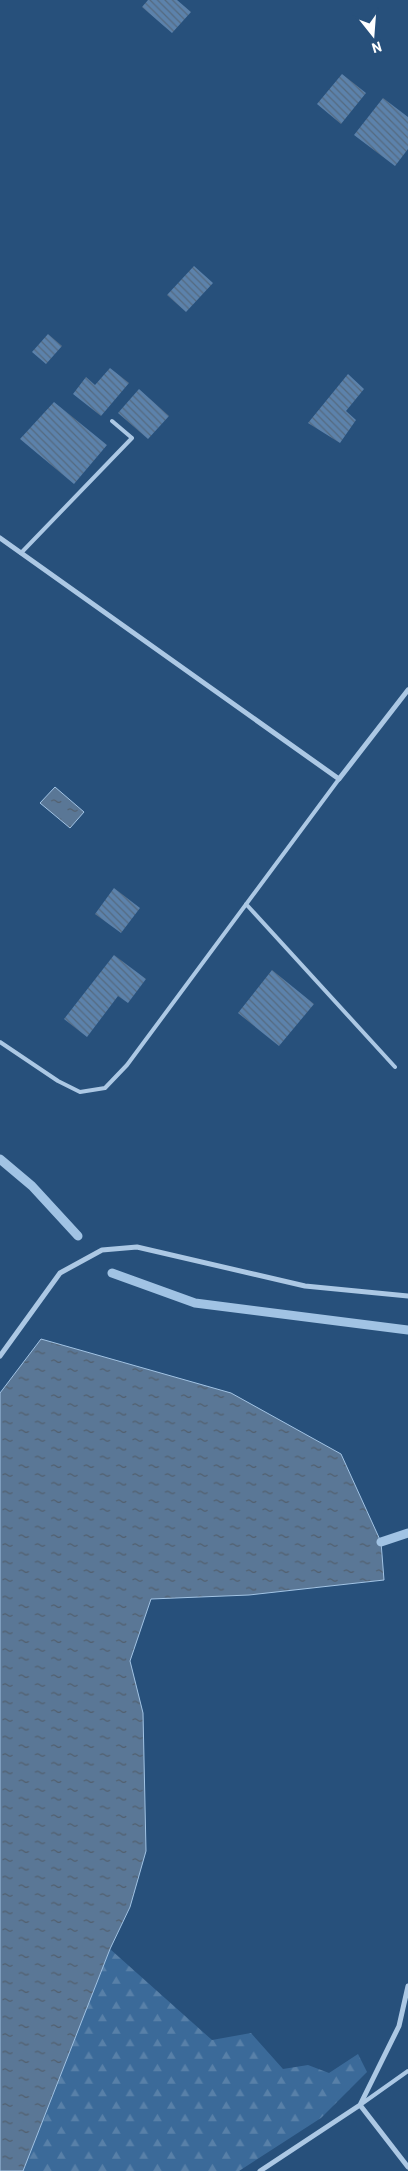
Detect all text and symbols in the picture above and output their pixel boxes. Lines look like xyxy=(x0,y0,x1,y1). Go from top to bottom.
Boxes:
north arrow xyxy=(348,10,398,60)
text: N xyxy=(370,38,384,57)

